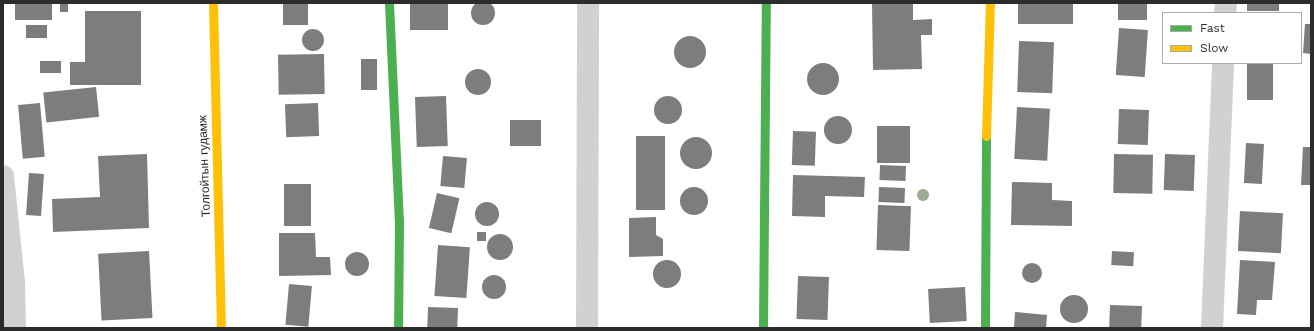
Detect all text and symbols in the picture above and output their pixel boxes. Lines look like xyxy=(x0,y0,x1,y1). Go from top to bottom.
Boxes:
legend xyxy=(1162,12,1302,64)
text: Fast xyxy=(1200,21,1225,35)
text: Slow xyxy=(1200,41,1228,55)
street label: Толгойтын гудамж xyxy=(196,115,214,217)

